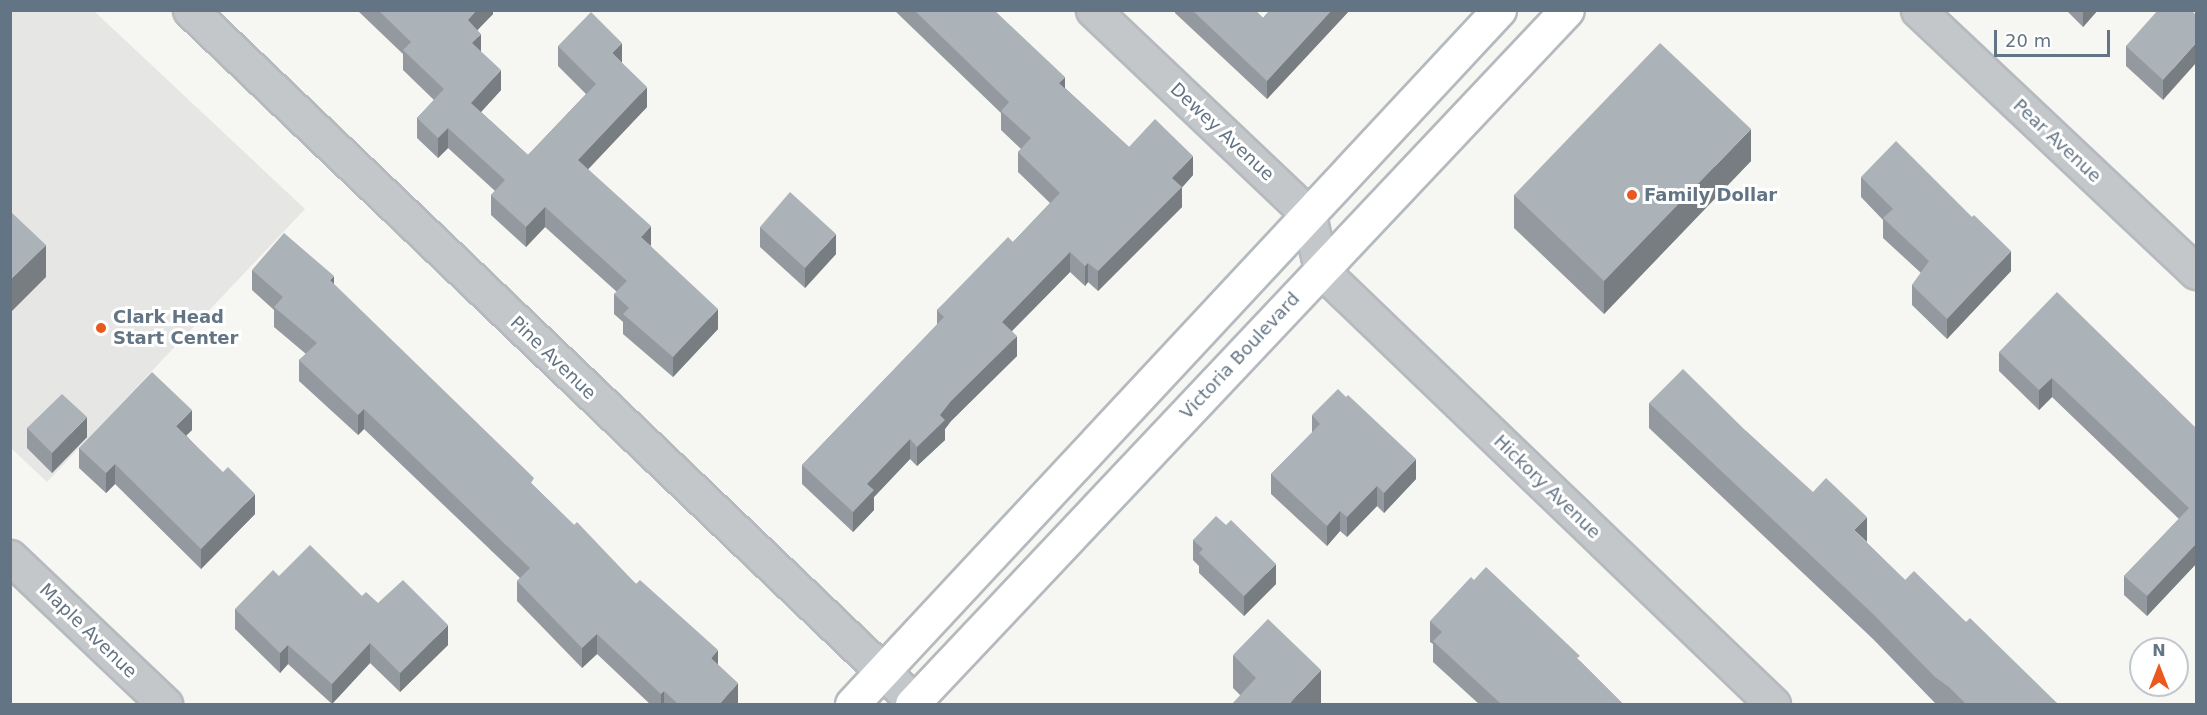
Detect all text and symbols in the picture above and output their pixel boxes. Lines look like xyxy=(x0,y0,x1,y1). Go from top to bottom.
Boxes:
scale bar xyxy=(1997,18,2112,56)
text: 20 m xyxy=(2005,30,2051,51)
street label: Dewey Avenue xyxy=(1166,78,1278,186)
street label: Pear Avenue xyxy=(2009,95,2105,187)
place label: Family Dollar xyxy=(1644,184,1777,206)
marker: Family Dollar xyxy=(1625,188,1639,202)
street label: Victoria Boulevard xyxy=(1176,288,1304,424)
place label: Clark Head Start Center xyxy=(113,307,238,350)
street label: Pine Avenue xyxy=(506,312,600,404)
marker: Clark Head Start Center xyxy=(94,321,108,335)
street label: Hickory Avenue xyxy=(1489,431,1605,543)
street label: Maple Avenue xyxy=(35,579,141,683)
north arrow xyxy=(2129,637,2189,697)
text: N xyxy=(2152,641,2166,660)

